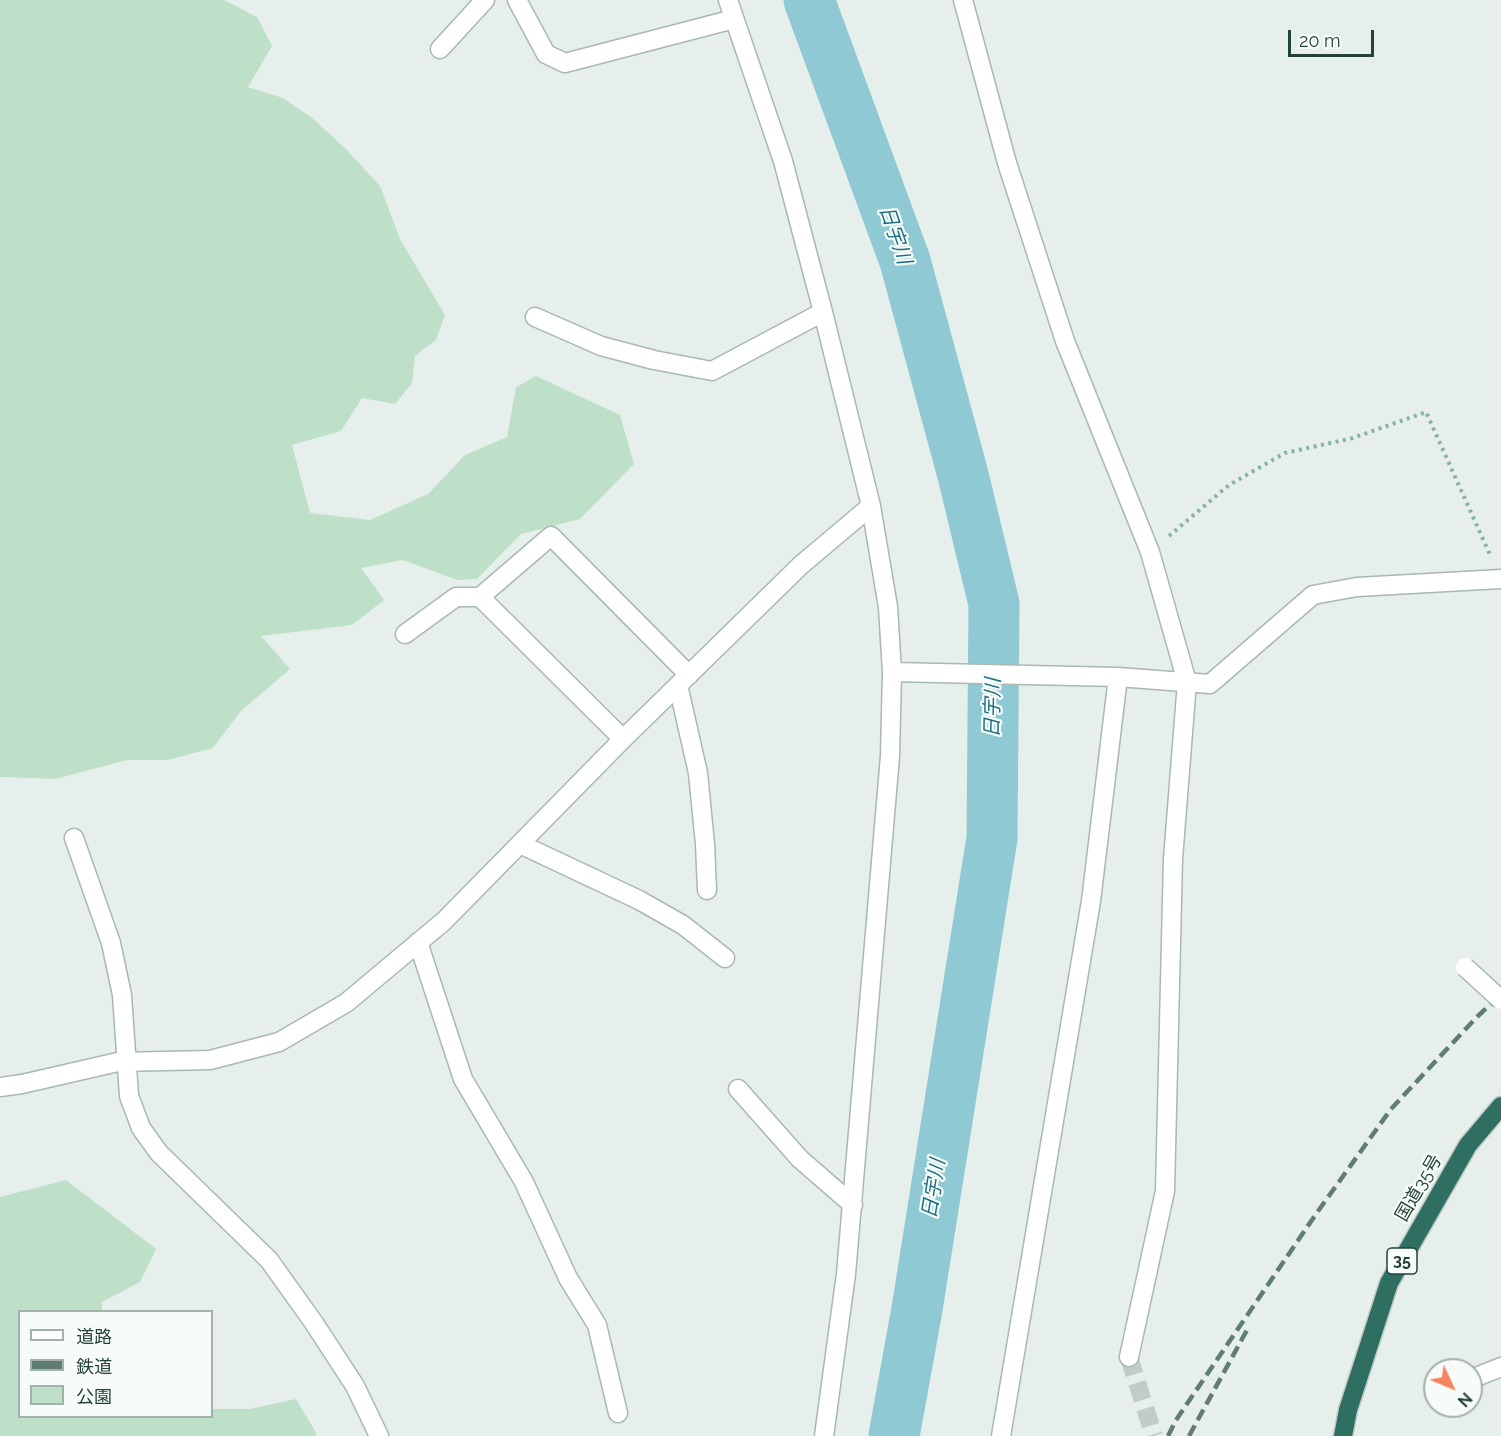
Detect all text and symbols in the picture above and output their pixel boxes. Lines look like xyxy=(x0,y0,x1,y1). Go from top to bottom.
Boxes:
scale bar xyxy=(1291,18,1376,56)
text: 20 m xyxy=(1299,30,1341,51)
water label: 日宇川 xyxy=(874,203,916,267)
water label: 日宇川 xyxy=(980,678,1006,738)
street label: 国道35号 xyxy=(1391,1151,1447,1225)
water label: 日宇川 xyxy=(917,1157,951,1221)
road number: 35 xyxy=(1387,1248,1417,1274)
legend xyxy=(18,1310,213,1418)
text: 道路 xyxy=(76,1326,112,1347)
text: 鉄道 xyxy=(76,1356,112,1377)
north arrow xyxy=(1423,1358,1483,1418)
text: 公園 xyxy=(76,1386,112,1407)
text: N xyxy=(1454,1388,1476,1410)

